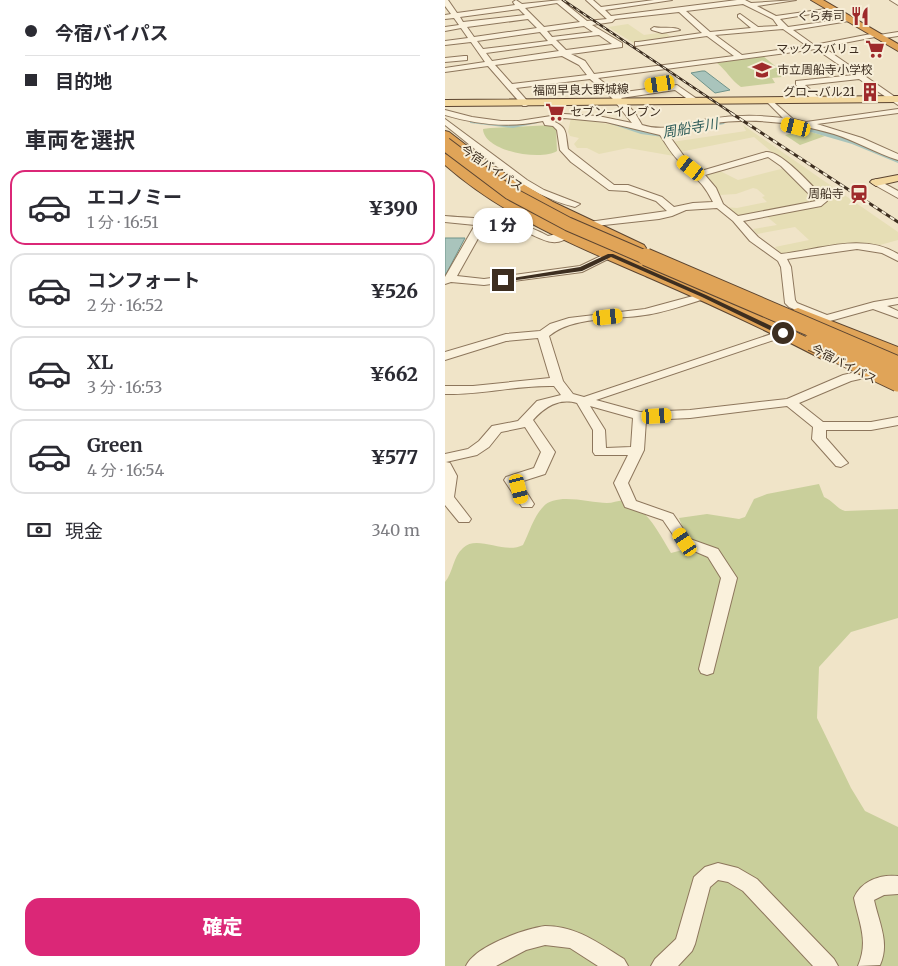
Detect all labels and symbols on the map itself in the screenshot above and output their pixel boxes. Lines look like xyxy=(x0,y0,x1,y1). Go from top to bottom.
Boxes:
restaurant icon: くら寿司 xyxy=(849,5,871,27)
place label: くら寿司 xyxy=(797,8,845,23)
supermarket icon: マックスバリュ xyxy=(864,38,886,60)
place label: マックスバリュ xyxy=(776,41,860,56)
school or university icon: 市立周船寺小学校 xyxy=(751,59,773,81)
place label: 市立周船寺小学校 xyxy=(777,62,873,77)
car xyxy=(644,74,675,94)
street label: 福岡早良大野城線 xyxy=(533,81,629,98)
building icon: グローバル21 xyxy=(859,81,881,103)
place label: グローバル21 xyxy=(783,84,856,99)
supermarket icon: セブン-イレブン xyxy=(544,101,566,123)
place label: セブン-イレブン xyxy=(570,104,661,119)
water label: 周船寺川 xyxy=(661,114,721,142)
car xyxy=(779,116,812,138)
street label: 今宿バイパス xyxy=(458,141,526,194)
car xyxy=(674,153,707,183)
station icon: 周船寺 xyxy=(848,183,870,205)
place label: 周船寺 xyxy=(808,186,844,201)
callout: 1 分 xyxy=(473,208,533,242)
route end xyxy=(492,269,514,291)
car xyxy=(592,308,623,326)
route start xyxy=(772,322,794,344)
street label: 今宿バイパス xyxy=(809,341,880,387)
car xyxy=(641,408,672,424)
car xyxy=(508,473,529,505)
car xyxy=(670,525,699,559)

